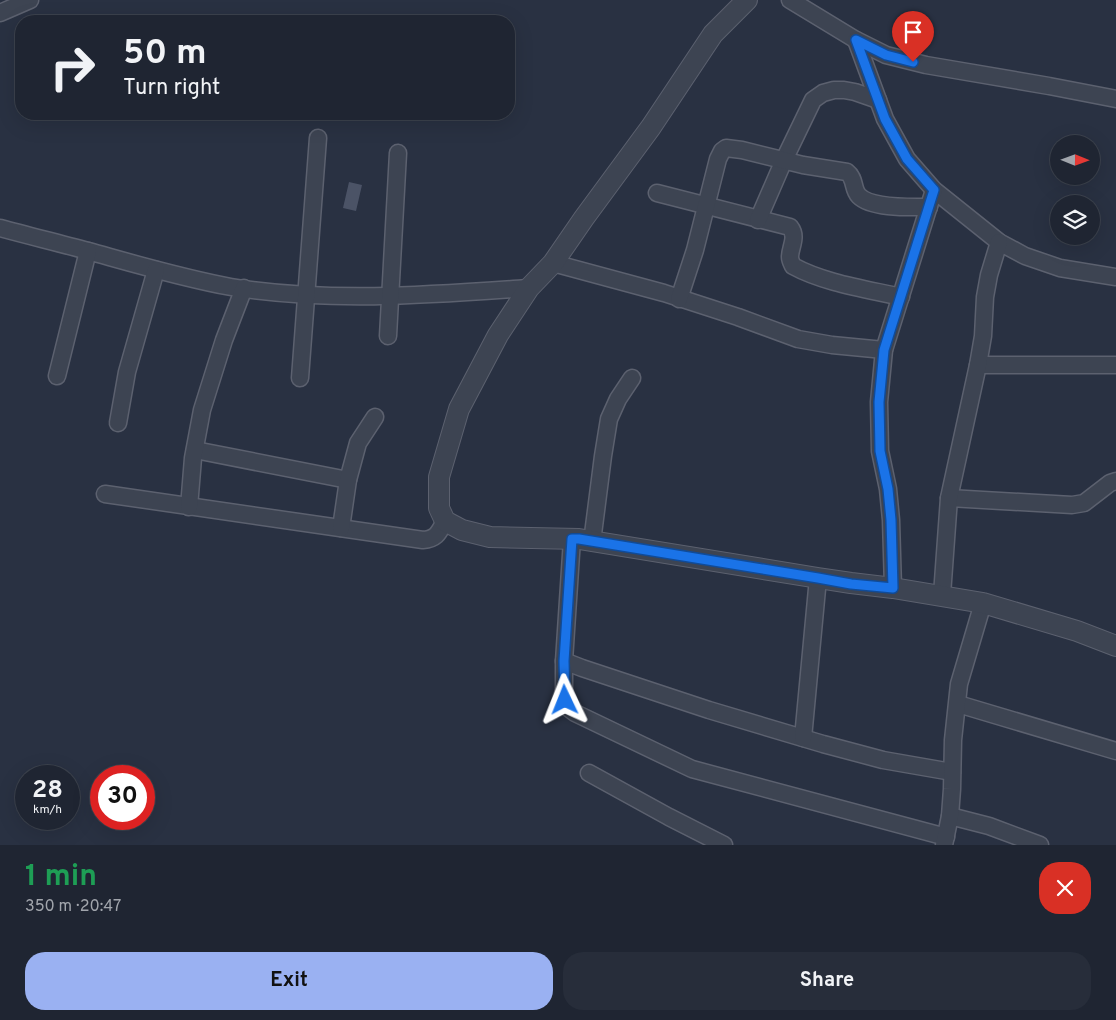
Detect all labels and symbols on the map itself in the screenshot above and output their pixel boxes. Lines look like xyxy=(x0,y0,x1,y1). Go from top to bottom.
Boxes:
pin xyxy=(892,11,934,62)
north arrow xyxy=(1050,135,1100,185)
position arrow xyxy=(538,673,590,725)
speed limit sign: 30 xyxy=(90,765,155,830)

